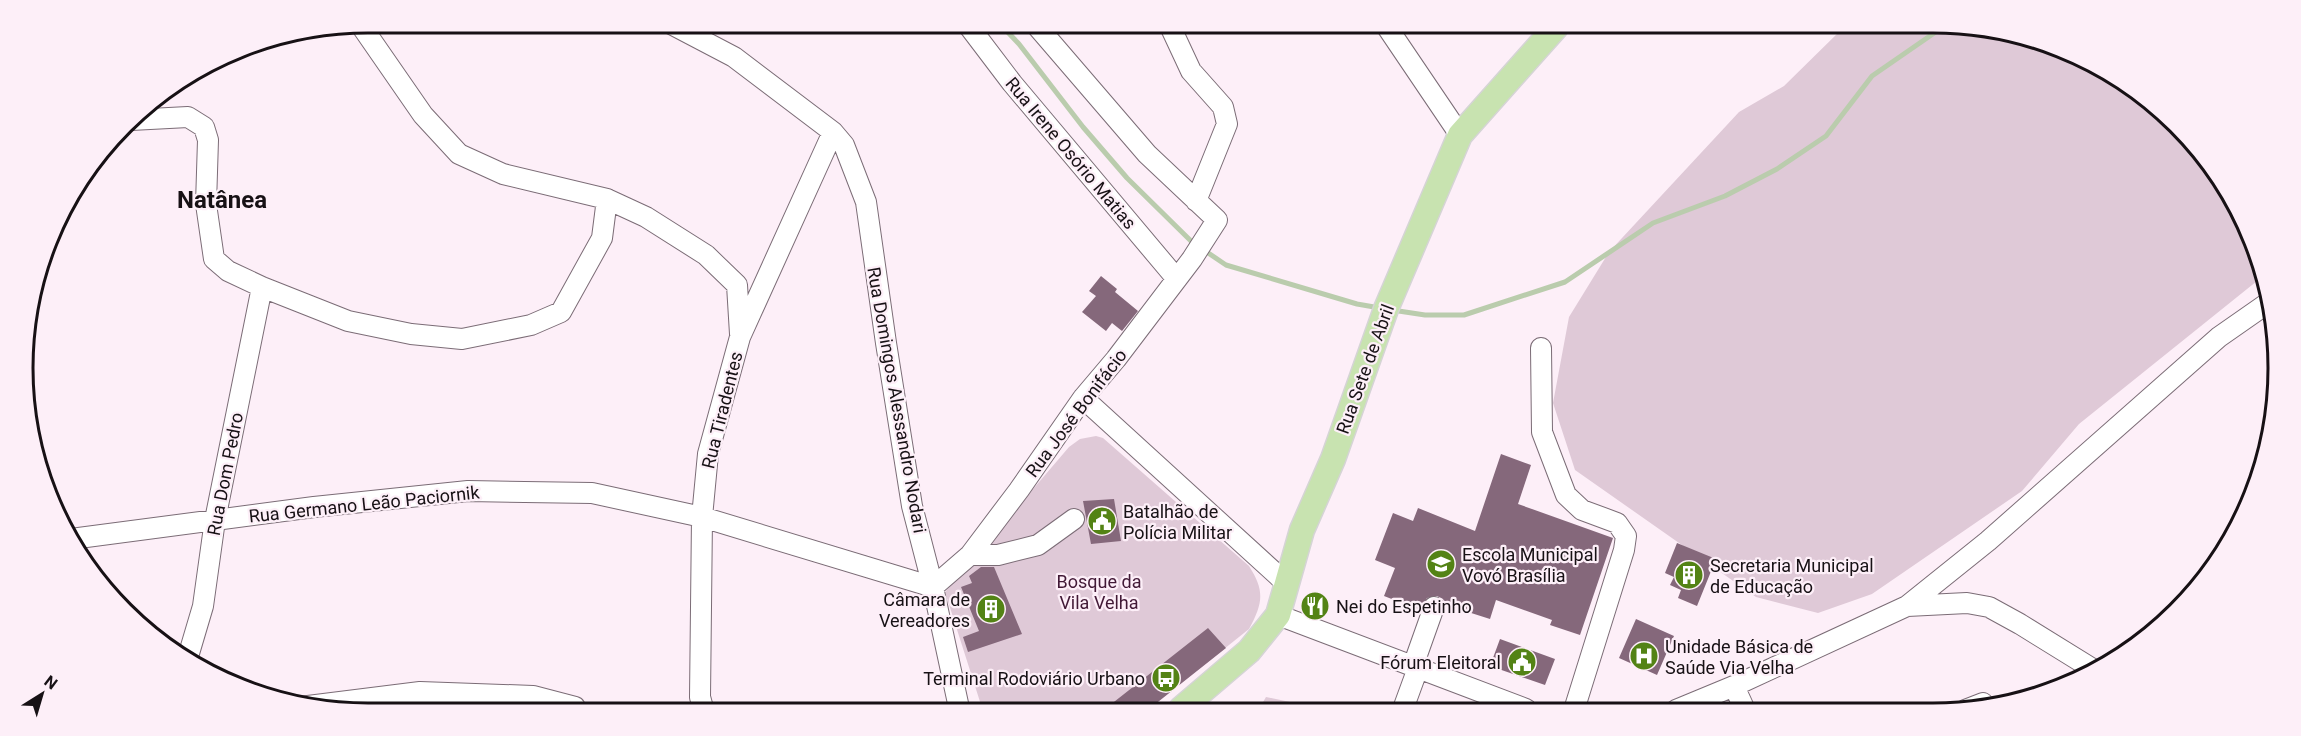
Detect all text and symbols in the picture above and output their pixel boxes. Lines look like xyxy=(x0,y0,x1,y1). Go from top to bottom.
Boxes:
street label: Rua Irene Osório Matias xyxy=(1001,73,1141,233)
district label: Natânea xyxy=(177,186,267,214)
street label: Rua Domingos Alessandro Nodari xyxy=(863,265,931,535)
street label: Rua Sete de Abril xyxy=(1332,301,1398,437)
street label: Rua José Bonifácio xyxy=(1021,345,1131,481)
street label: Rua Tiradentes xyxy=(697,349,747,471)
street label: Rua Dom Pedro xyxy=(203,411,247,537)
street label: Rua Germano Leão Paciornik xyxy=(248,481,481,527)
place label: Batalhão de Polícia Militar xyxy=(1123,501,1232,543)
public building icon: Batalhão de Polícia Militar xyxy=(1086,505,1118,537)
place label: Escola Municipal Vovó Brasília xyxy=(1462,544,1598,586)
school or university icon: Escola Municipal Vovó Brasília xyxy=(1425,548,1457,580)
place label: Secretaria Municipal de Educação xyxy=(1710,555,1874,597)
building icon: Secretaria Municipal de Educação xyxy=(1673,559,1705,591)
park label: Bosque da Vila Velha xyxy=(1057,571,1141,613)
place label: Câmara de Vereadores xyxy=(879,589,970,631)
restaurant icon: Nei do Espetinho xyxy=(1299,590,1331,622)
building icon: Câmara de Vereadores xyxy=(975,593,1007,625)
place label: Nei do Espetinho xyxy=(1336,596,1472,617)
place label: Unidade Básica de Saúde Via Velha xyxy=(1665,636,1813,678)
hospital icon: Unidade Básica de Saúde Via Velha xyxy=(1628,640,1660,672)
public building icon: Fórum Eleitoral xyxy=(1506,646,1538,678)
place label: Fórum Eleitoral xyxy=(1380,652,1501,673)
bus stop icon: Terminal Rodoviário Urbano xyxy=(1150,662,1182,694)
north arrow xyxy=(12,664,72,724)
place label: Terminal Rodoviário Urbano xyxy=(923,668,1145,689)
text: N xyxy=(40,671,61,693)

